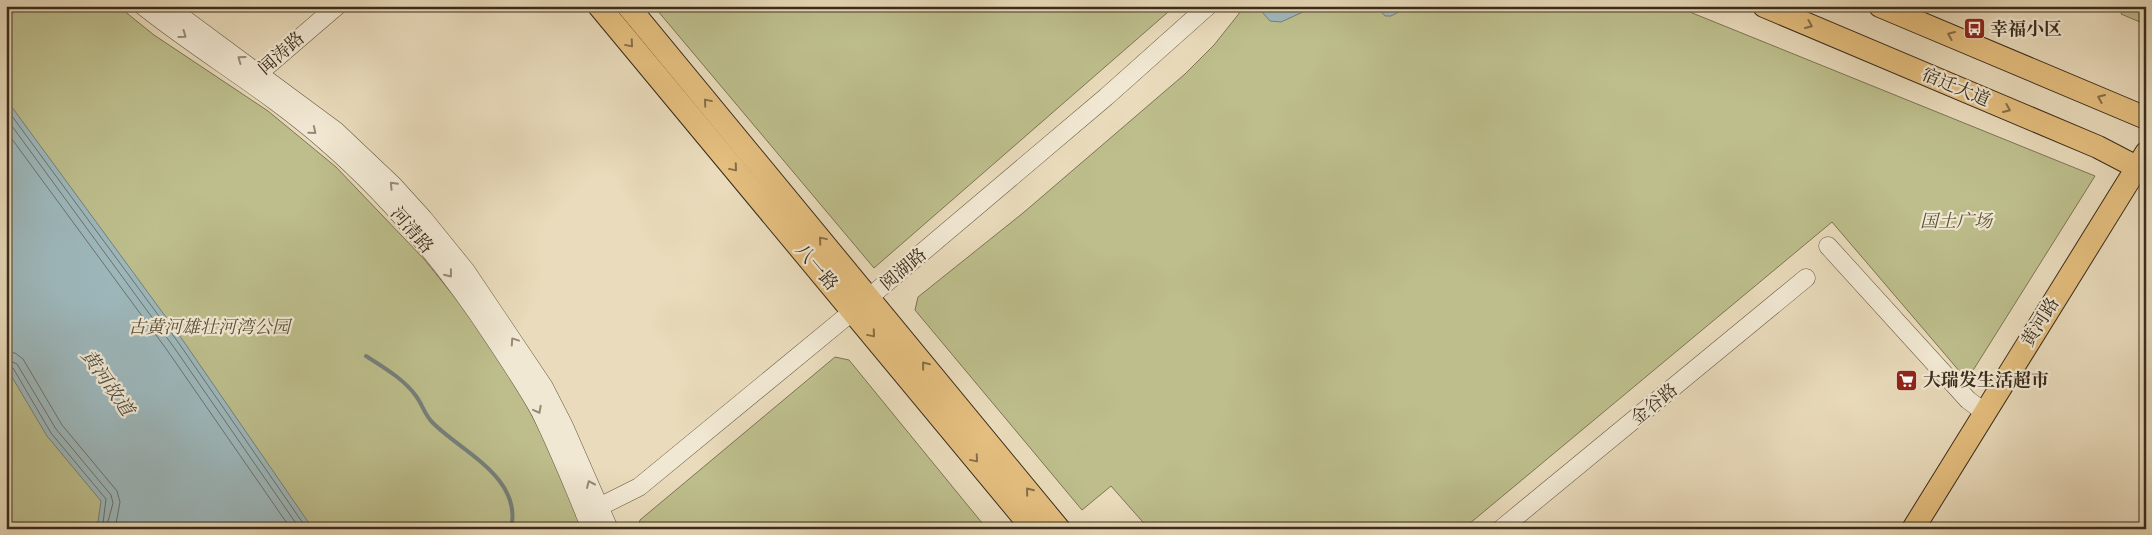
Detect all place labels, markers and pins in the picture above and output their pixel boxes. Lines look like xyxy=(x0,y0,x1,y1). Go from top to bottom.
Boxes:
bus stop icon: 幸福小区 xyxy=(1962,17,1986,41)
place label: 幸福小区 xyxy=(1990,19,2062,42)
supermarket icon: 大瑞发生活超市 xyxy=(1895,368,1919,392)
place label: 大瑞发生活超市 xyxy=(1923,370,2049,393)

